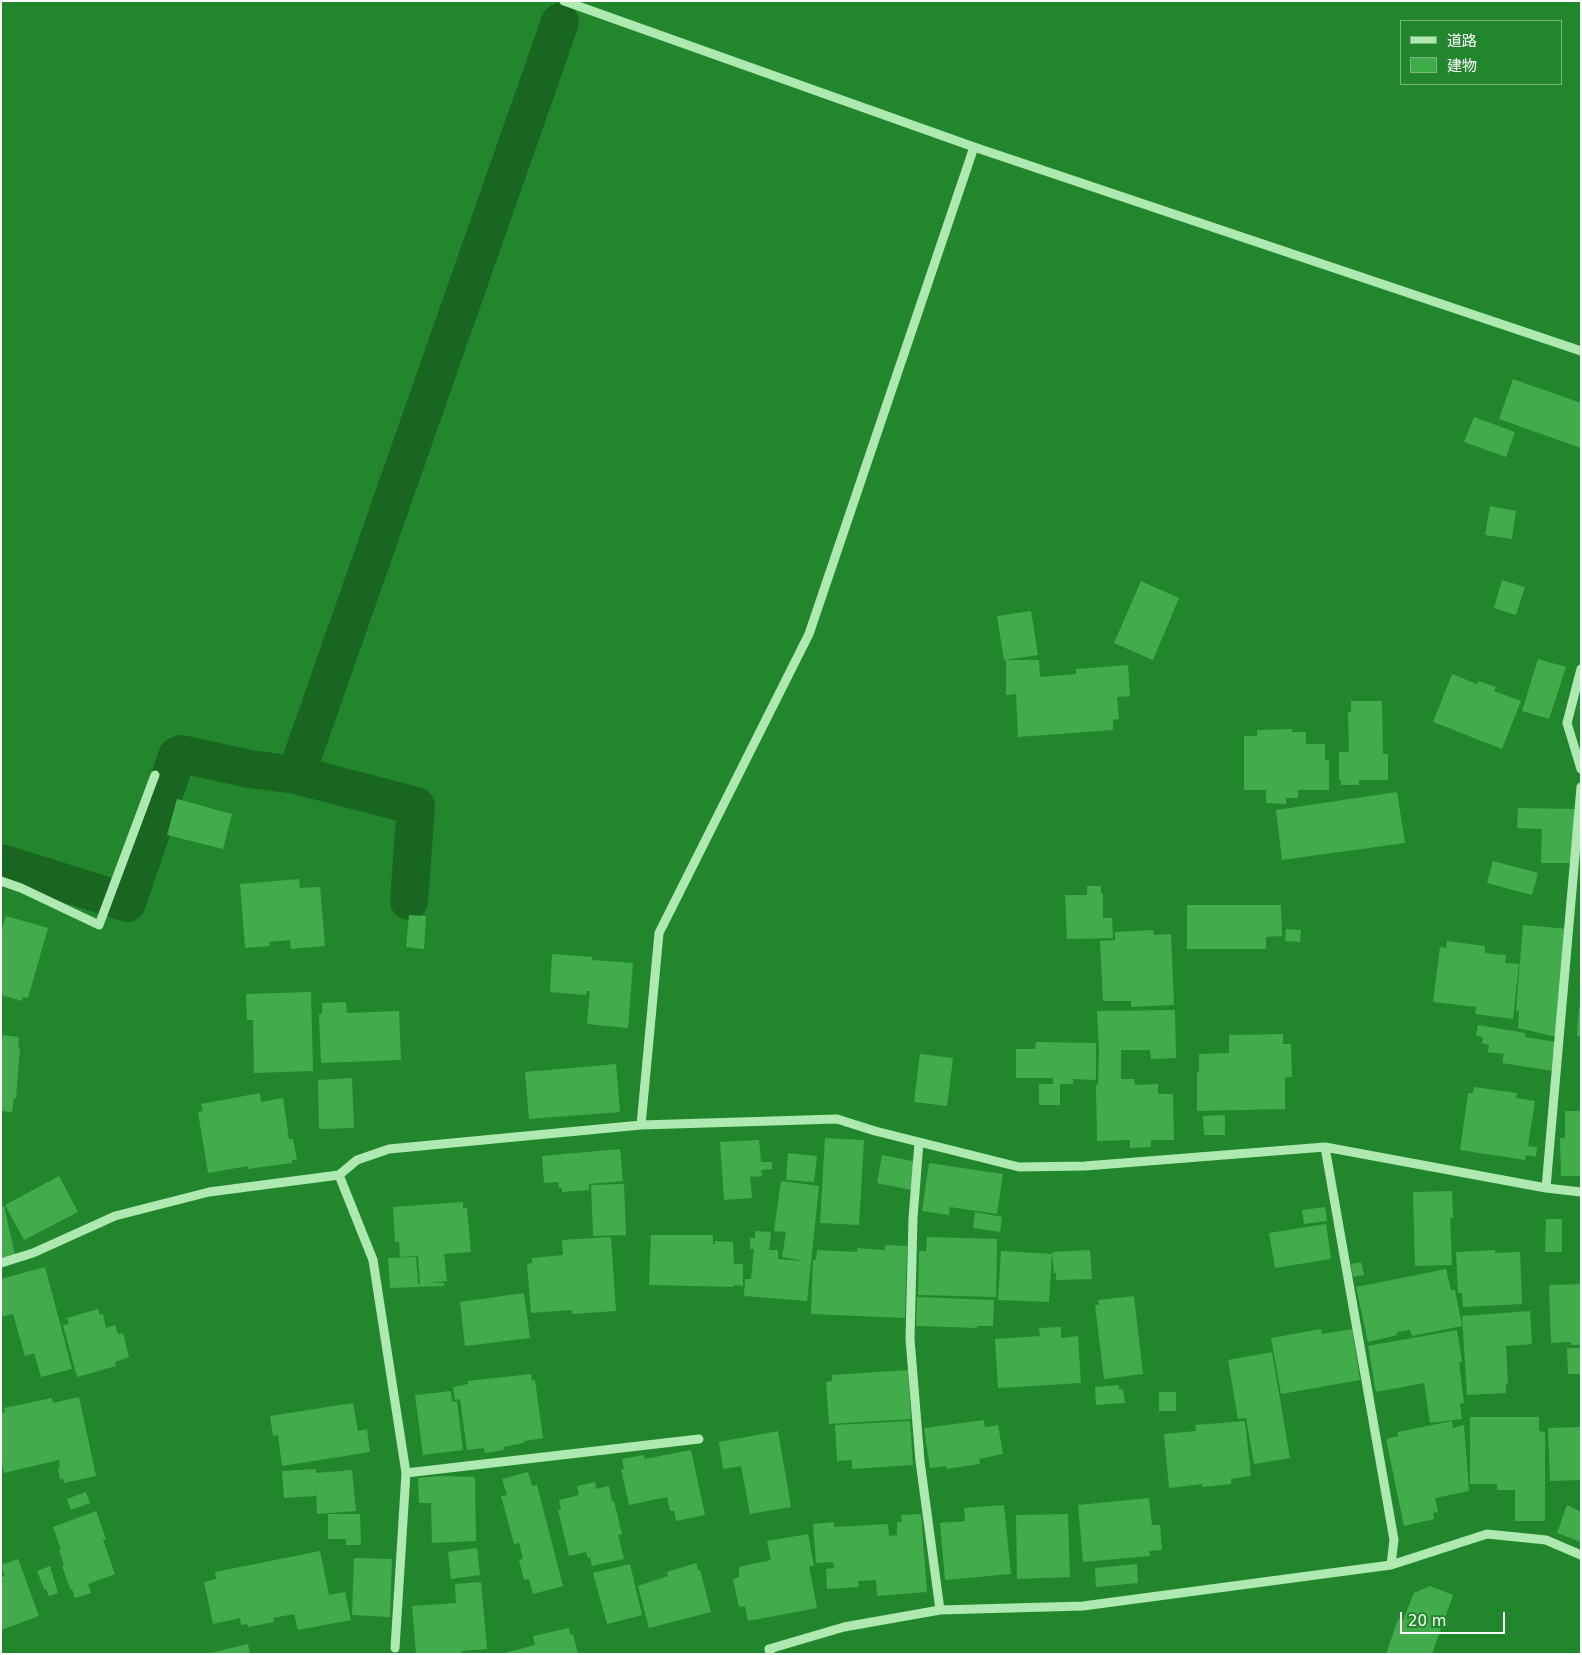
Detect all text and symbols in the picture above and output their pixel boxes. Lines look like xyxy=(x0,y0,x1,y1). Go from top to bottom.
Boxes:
legend xyxy=(1400,20,1562,85)
text: 道路 xyxy=(1447,32,1477,50)
text: 建物 xyxy=(1447,57,1477,75)
scale bar xyxy=(1402,1602,1507,1634)
text: 20 m xyxy=(1408,1612,1446,1630)

